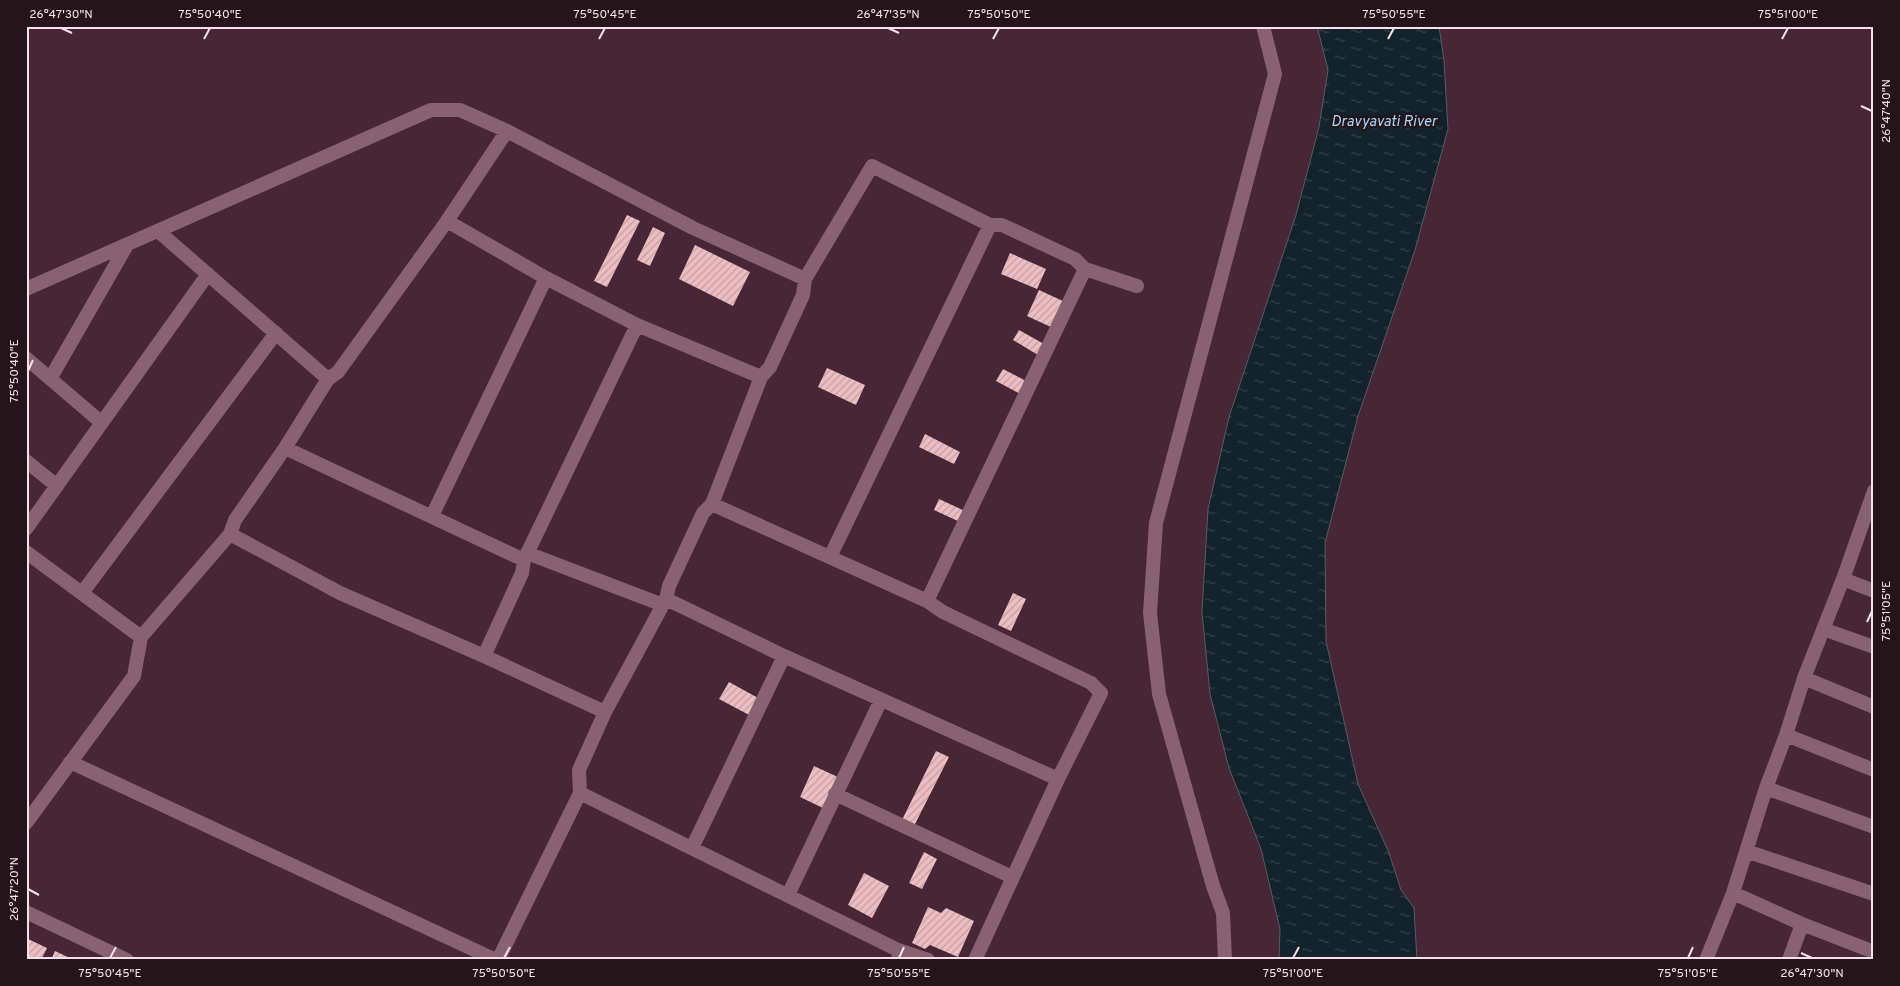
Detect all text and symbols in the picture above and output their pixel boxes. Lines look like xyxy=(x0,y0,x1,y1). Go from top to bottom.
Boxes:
text: 26°47'30"N xyxy=(29,7,93,23)
text: 75°50'40"E xyxy=(178,7,242,23)
text: 75°50'45"E xyxy=(573,7,637,23)
text: 26°47'35"N xyxy=(856,7,920,23)
text: 75°50'50"E xyxy=(967,7,1031,23)
text: 75°50'55"E xyxy=(1362,7,1426,23)
text: 75°51'00"E xyxy=(1758,7,1818,23)
text: 26°47'40"N xyxy=(1879,79,1895,143)
water label: Dravyavati River xyxy=(1331,113,1438,132)
text: 75°50'40"E xyxy=(7,339,23,403)
text: 75°51'05"E xyxy=(1879,581,1895,641)
text: 26°47'20"N xyxy=(7,857,23,921)
text: 75°50'45"E xyxy=(78,966,142,982)
text: 75°50'50"E xyxy=(472,966,536,982)
text: 75°50'55"E xyxy=(867,966,931,982)
text: 75°51'00"E xyxy=(1263,966,1323,982)
text: 75°51'05"E xyxy=(1658,966,1718,982)
text: 26°47'30"N xyxy=(1780,966,1844,982)

